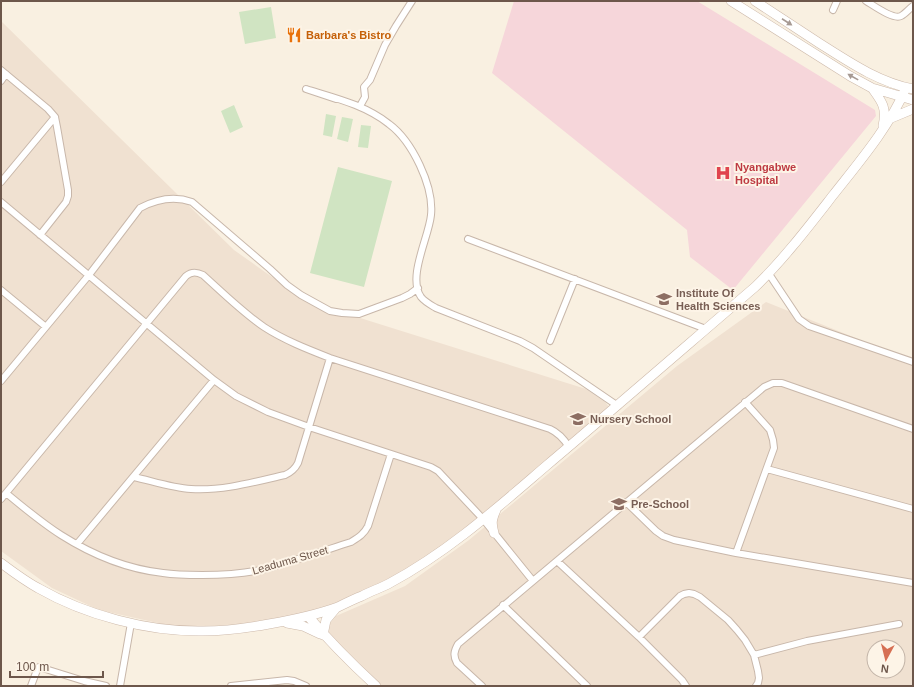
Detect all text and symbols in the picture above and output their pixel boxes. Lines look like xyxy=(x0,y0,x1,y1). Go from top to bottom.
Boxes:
one-way arrow xyxy=(782,18,793,26)
restaurant icon: Barbara's Bistro xyxy=(285,26,303,44)
place label: Barbara's Bistro xyxy=(306,29,391,41)
one-way arrow xyxy=(847,74,859,81)
place label: Nyangabwe Hospital xyxy=(735,161,796,186)
hospital icon: Nyangabwe Hospital xyxy=(714,164,732,182)
place label: Institute Of Health Sciences xyxy=(676,287,760,312)
school or university icon: Institute Of Health Sciences xyxy=(655,290,673,308)
school or university icon: Nursery School xyxy=(569,410,587,428)
place label: Nursery School xyxy=(590,413,671,425)
school or university icon: Pre-School xyxy=(610,495,628,513)
place label: Pre-School xyxy=(631,498,689,510)
street label: Leaduma Street xyxy=(251,543,329,577)
north arrow xyxy=(866,639,906,679)
scale bar xyxy=(10,653,103,679)
text: 100 m xyxy=(16,660,49,674)
text: N xyxy=(880,662,889,675)

